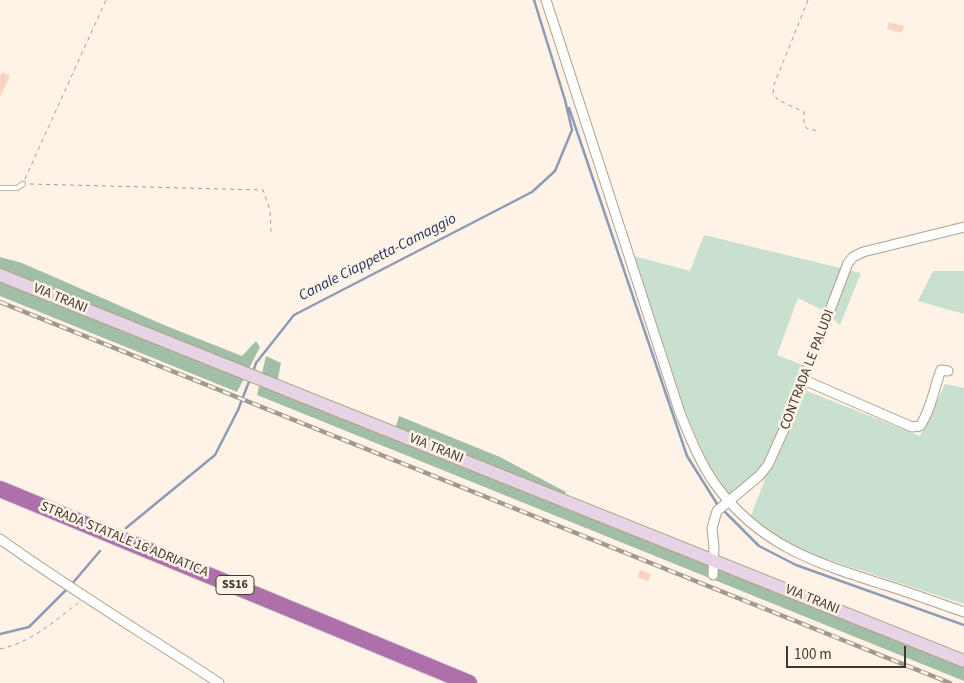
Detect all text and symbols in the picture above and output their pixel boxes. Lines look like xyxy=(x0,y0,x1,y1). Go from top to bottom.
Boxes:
water label: Canale Ciappetta-Camaggio xyxy=(296,210,460,306)
street label: VIA TRANI xyxy=(30,281,90,317)
street label: CONTRADA LE PALUDI xyxy=(777,308,839,432)
street label: VIA TRANI xyxy=(406,431,466,467)
street label: STRADA STATALE 16 ADRIATICA xyxy=(38,499,210,581)
road number: SS16 xyxy=(216,576,254,594)
street label: VIA TRANI xyxy=(782,582,842,618)
scale bar xyxy=(789,636,909,668)
text: 100 m xyxy=(794,644,832,665)

